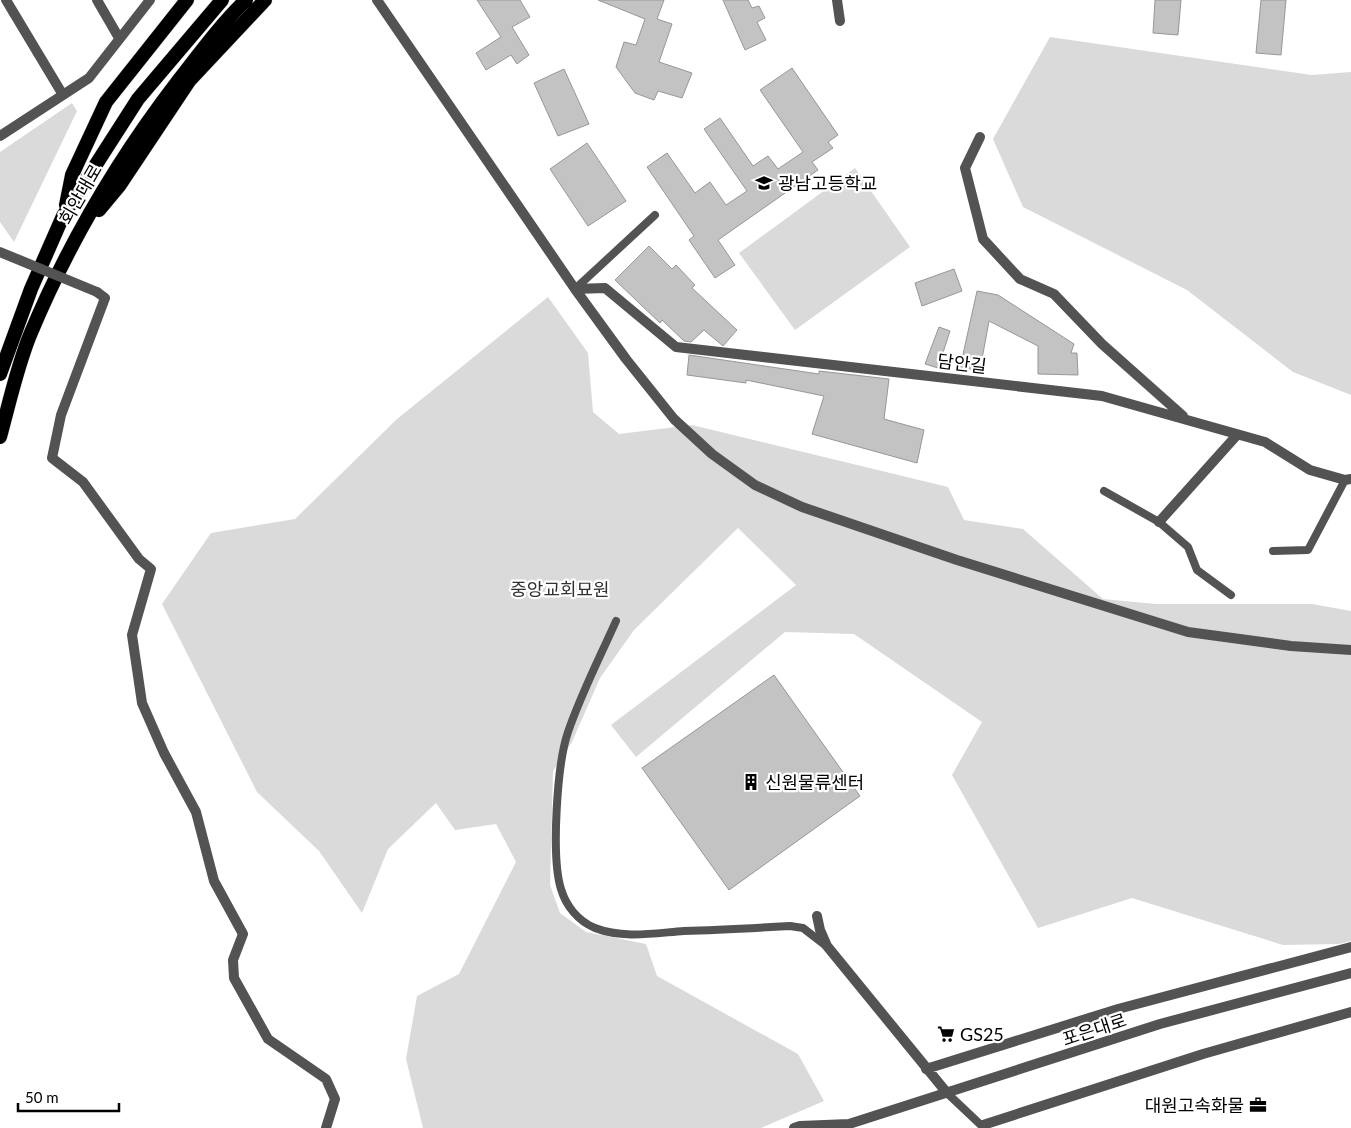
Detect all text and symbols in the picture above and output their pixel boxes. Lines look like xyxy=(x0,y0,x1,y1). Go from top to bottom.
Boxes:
street label: 회안대로 xyxy=(54,160,106,228)
place label: 광남고등학교 xyxy=(778,172,877,194)
school or university icon: 광남고등학교 xyxy=(754,173,774,193)
street label: 담안길 xyxy=(936,349,988,377)
park label: 중앙교회묘원 xyxy=(510,578,610,600)
place label: 신원물류센터 xyxy=(765,771,864,793)
building icon: 신원물류센터 xyxy=(741,772,761,792)
street label: 포은대로 xyxy=(1059,1008,1129,1050)
place label: GS25 xyxy=(960,1023,1004,1045)
supermarket icon: GS25 xyxy=(936,1024,956,1044)
scale bar xyxy=(18,1080,119,1112)
text: 50 m xyxy=(25,1088,59,1106)
place label: 대원고속화물 xyxy=(1145,1094,1244,1116)
office icon: 대원고속화물 xyxy=(1248,1095,1268,1115)

